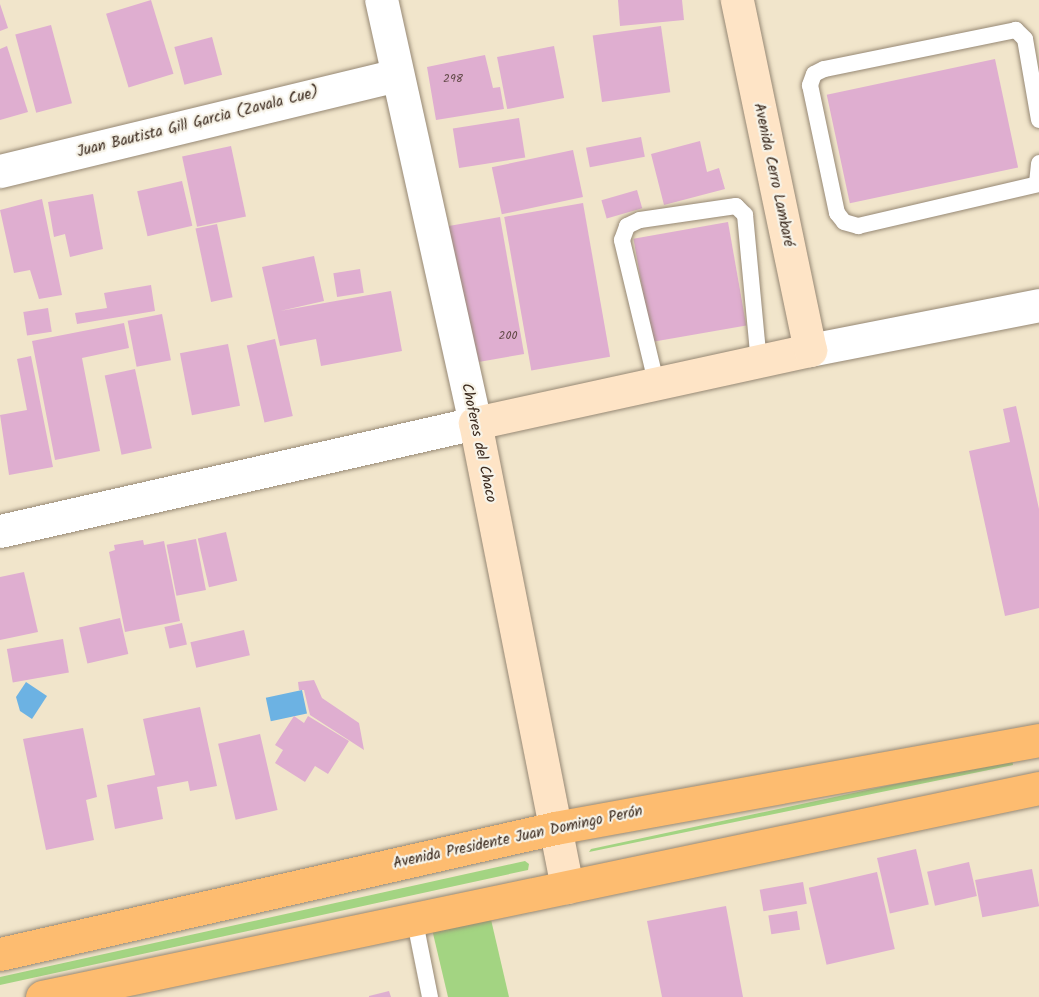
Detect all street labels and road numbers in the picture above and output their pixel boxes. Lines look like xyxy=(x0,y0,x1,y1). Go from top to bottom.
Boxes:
street label: Juan Bautista Gill Garcia (Zavala Cue) xyxy=(75,84,321,162)
street label: Avenida Cerro Lambaré xyxy=(749,102,797,248)
street label: Choferes del Chaco xyxy=(457,382,499,504)
street label: Avenida Presidente Juan Domingo Perón xyxy=(392,803,644,873)

